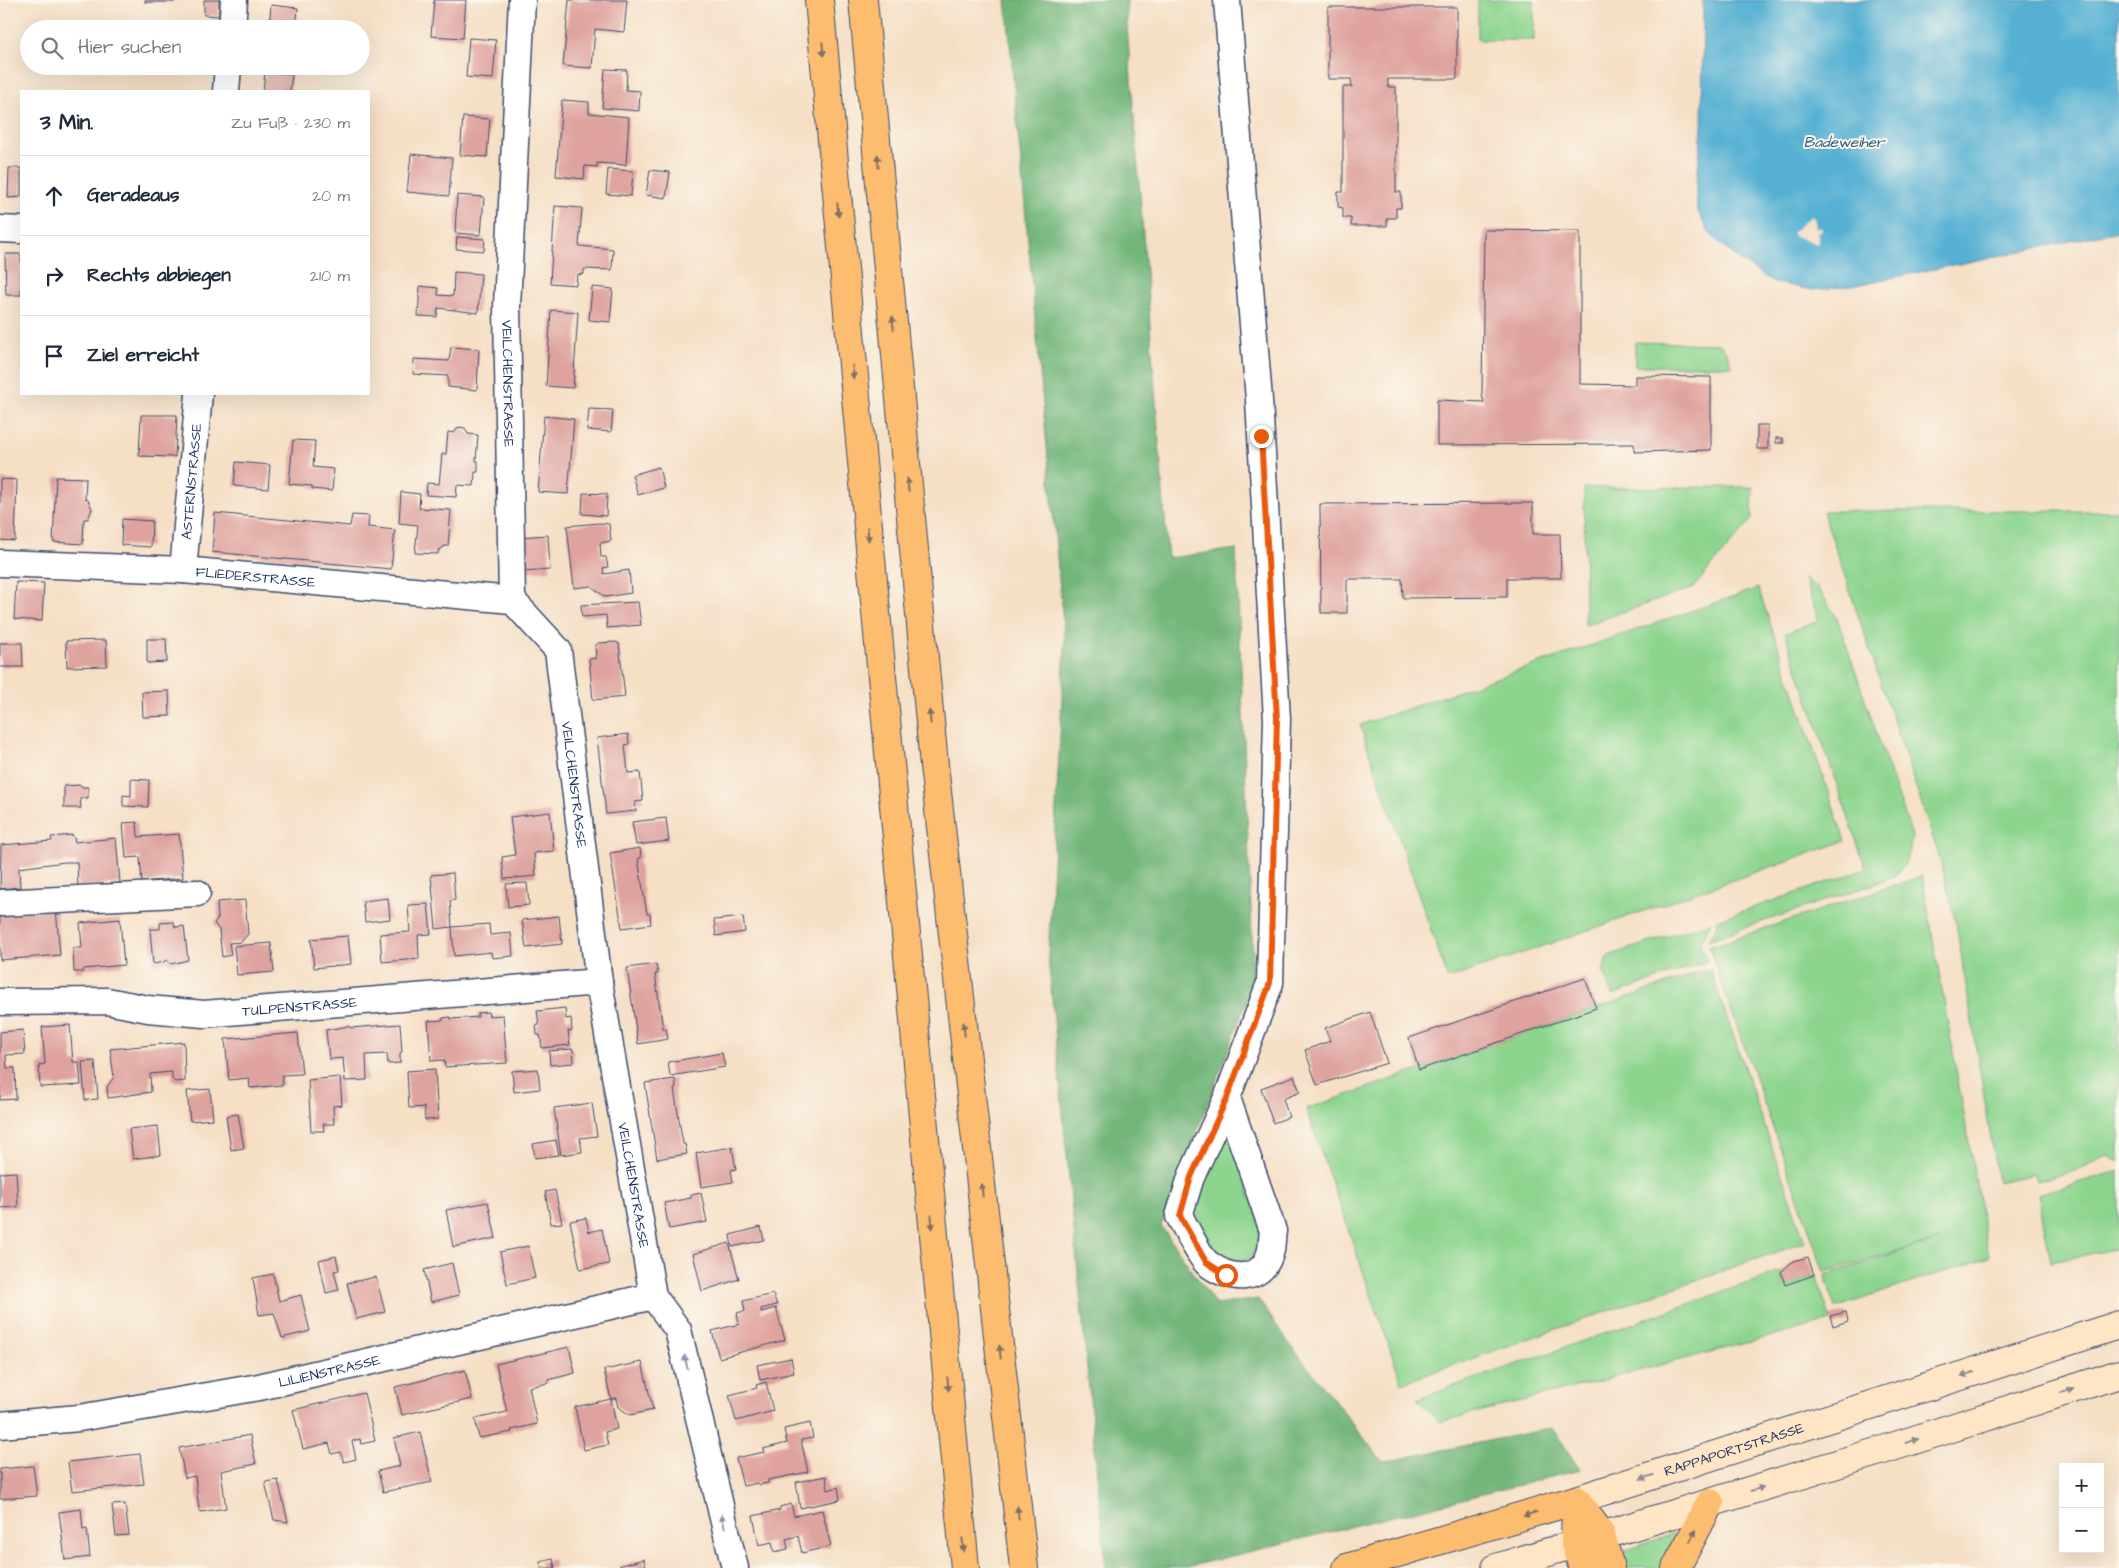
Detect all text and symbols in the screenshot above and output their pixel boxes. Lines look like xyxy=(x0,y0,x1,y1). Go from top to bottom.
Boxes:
search box xyxy=(20,20,370,75)
icon: search xyxy=(38,34,66,62)
text: Hier suchen xyxy=(78,34,181,61)
one-way arrow xyxy=(820,41,828,57)
text: 3 Min. xyxy=(40,108,93,137)
text: Zu Fuß · 230 m xyxy=(231,112,350,134)
water label: Badeweiher xyxy=(1804,132,1886,153)
one-way arrow xyxy=(874,153,882,169)
icon: ahead xyxy=(40,182,68,210)
text: Geradeaus xyxy=(87,182,179,209)
text: 20 m xyxy=(312,185,350,207)
one-way arrow xyxy=(835,203,843,219)
icon: right xyxy=(40,262,68,290)
text: Rechts abbiegen xyxy=(87,262,231,289)
text: 210 m xyxy=(310,265,350,287)
one-way arrow xyxy=(889,315,897,331)
street label: VEILCHENSTRASSE xyxy=(496,320,518,448)
icon: arrive xyxy=(40,342,68,370)
text: Ziel erreicht xyxy=(87,342,199,369)
one-way arrow xyxy=(849,364,857,380)
street label: ASTERNSTRASSE xyxy=(177,422,207,540)
route end xyxy=(1250,425,1273,448)
one-way arrow xyxy=(904,477,912,493)
one-way arrow xyxy=(864,526,872,542)
street label: FLIEDERSTRASSE xyxy=(195,562,317,593)
one-way arrow xyxy=(926,708,934,724)
street label: VEILCHENSTRASSE xyxy=(556,720,591,850)
street label: TULPENSTRASSE xyxy=(241,993,359,1022)
one-way arrow xyxy=(960,1020,968,1036)
street label: VEILCHENSTRASSE xyxy=(612,1121,654,1250)
one-way arrow xyxy=(978,1182,986,1198)
one-way arrow xyxy=(928,1214,936,1230)
route start xyxy=(1215,1264,1238,1287)
one-way arrow xyxy=(996,1343,1004,1359)
street label: LILIENSTRASSE xyxy=(277,1350,383,1393)
one-way arrow xyxy=(682,1355,690,1370)
one-way arrow xyxy=(1961,1370,1976,1378)
one-way arrow xyxy=(944,1376,952,1392)
one-way arrow xyxy=(2060,1387,2075,1395)
street label: RAPPAPORTSTRASSE xyxy=(1662,1418,1807,1482)
one-way arrow xyxy=(1905,1436,1920,1444)
map controls xyxy=(2059,1463,2104,1553)
button: + xyxy=(2059,1463,2104,1508)
one-way arrow xyxy=(1639,1474,1654,1482)
one-way arrow xyxy=(1750,1484,1765,1492)
one-way arrow xyxy=(1014,1505,1022,1521)
button: − xyxy=(2059,1508,2104,1553)
one-way arrow xyxy=(1522,1510,1537,1518)
one-way arrow xyxy=(719,1513,727,1528)
one-way arrow xyxy=(1689,1528,1697,1543)
one-way arrow xyxy=(959,1538,967,1554)

